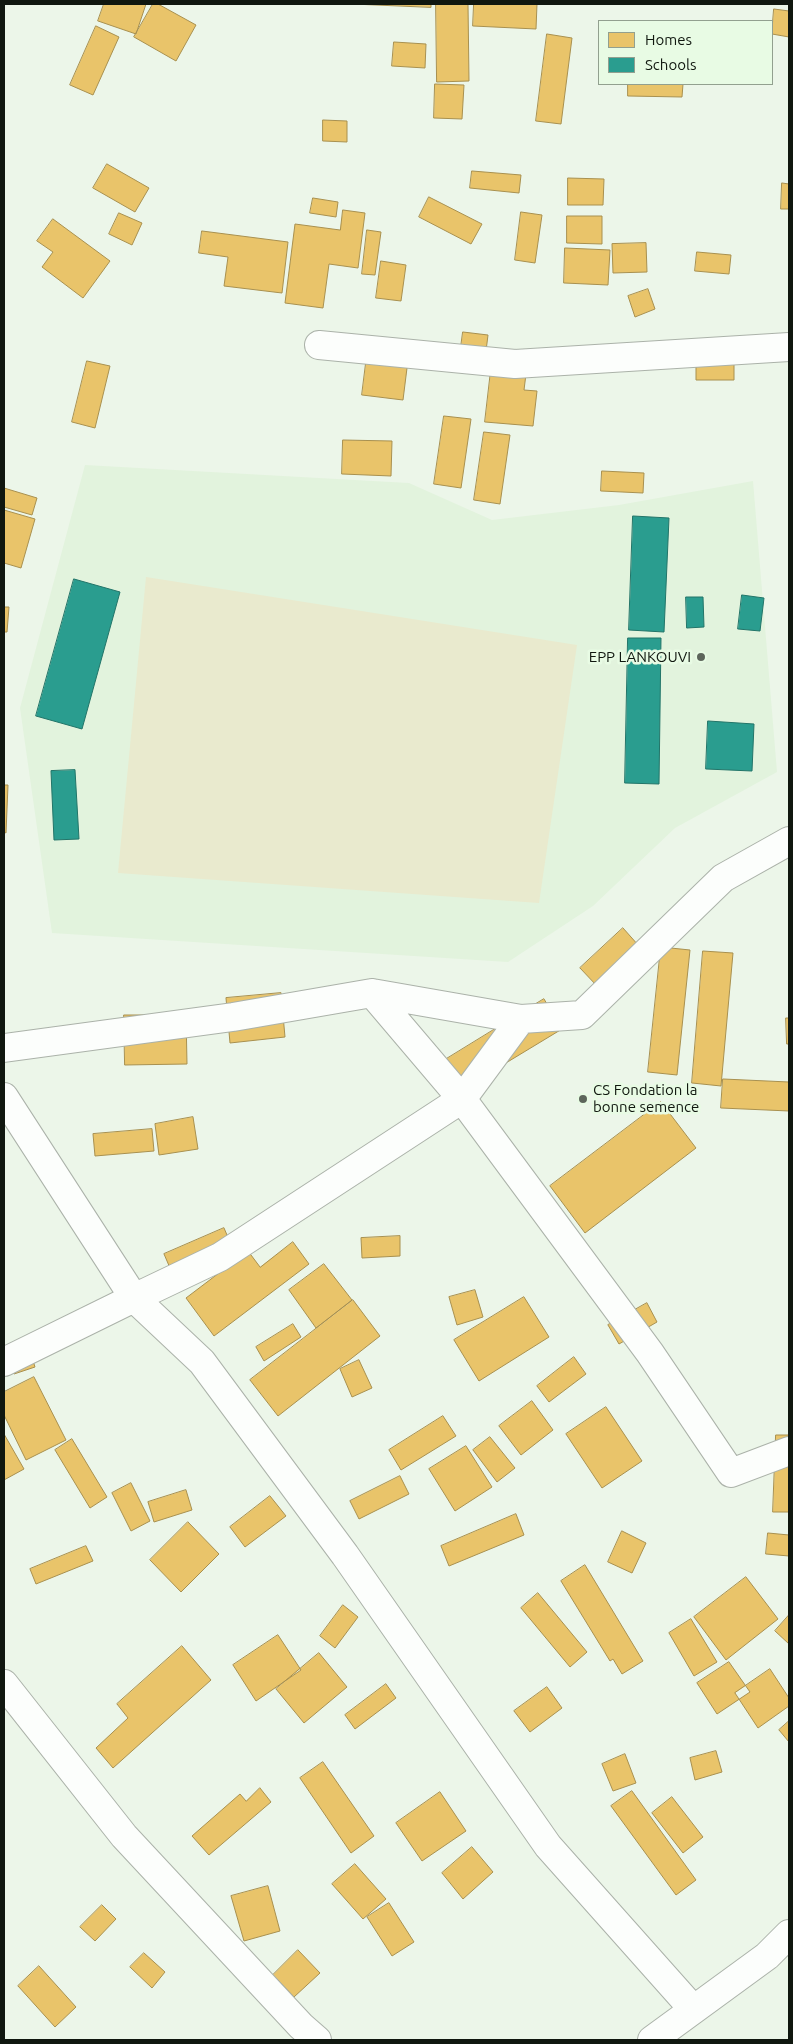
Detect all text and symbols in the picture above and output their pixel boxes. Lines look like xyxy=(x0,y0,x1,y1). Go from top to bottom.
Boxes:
legend xyxy=(598,20,773,85)
text: Homes xyxy=(645,31,692,48)
text: Schools xyxy=(645,56,696,73)
place label: EPP LANKOUVI xyxy=(589,648,691,666)
marker: EPP LANKOUVI xyxy=(695,651,707,663)
place label: CS Fondation la bonne semence xyxy=(593,1081,699,1116)
marker: CS Fondation la bonne semence xyxy=(577,1093,589,1105)

